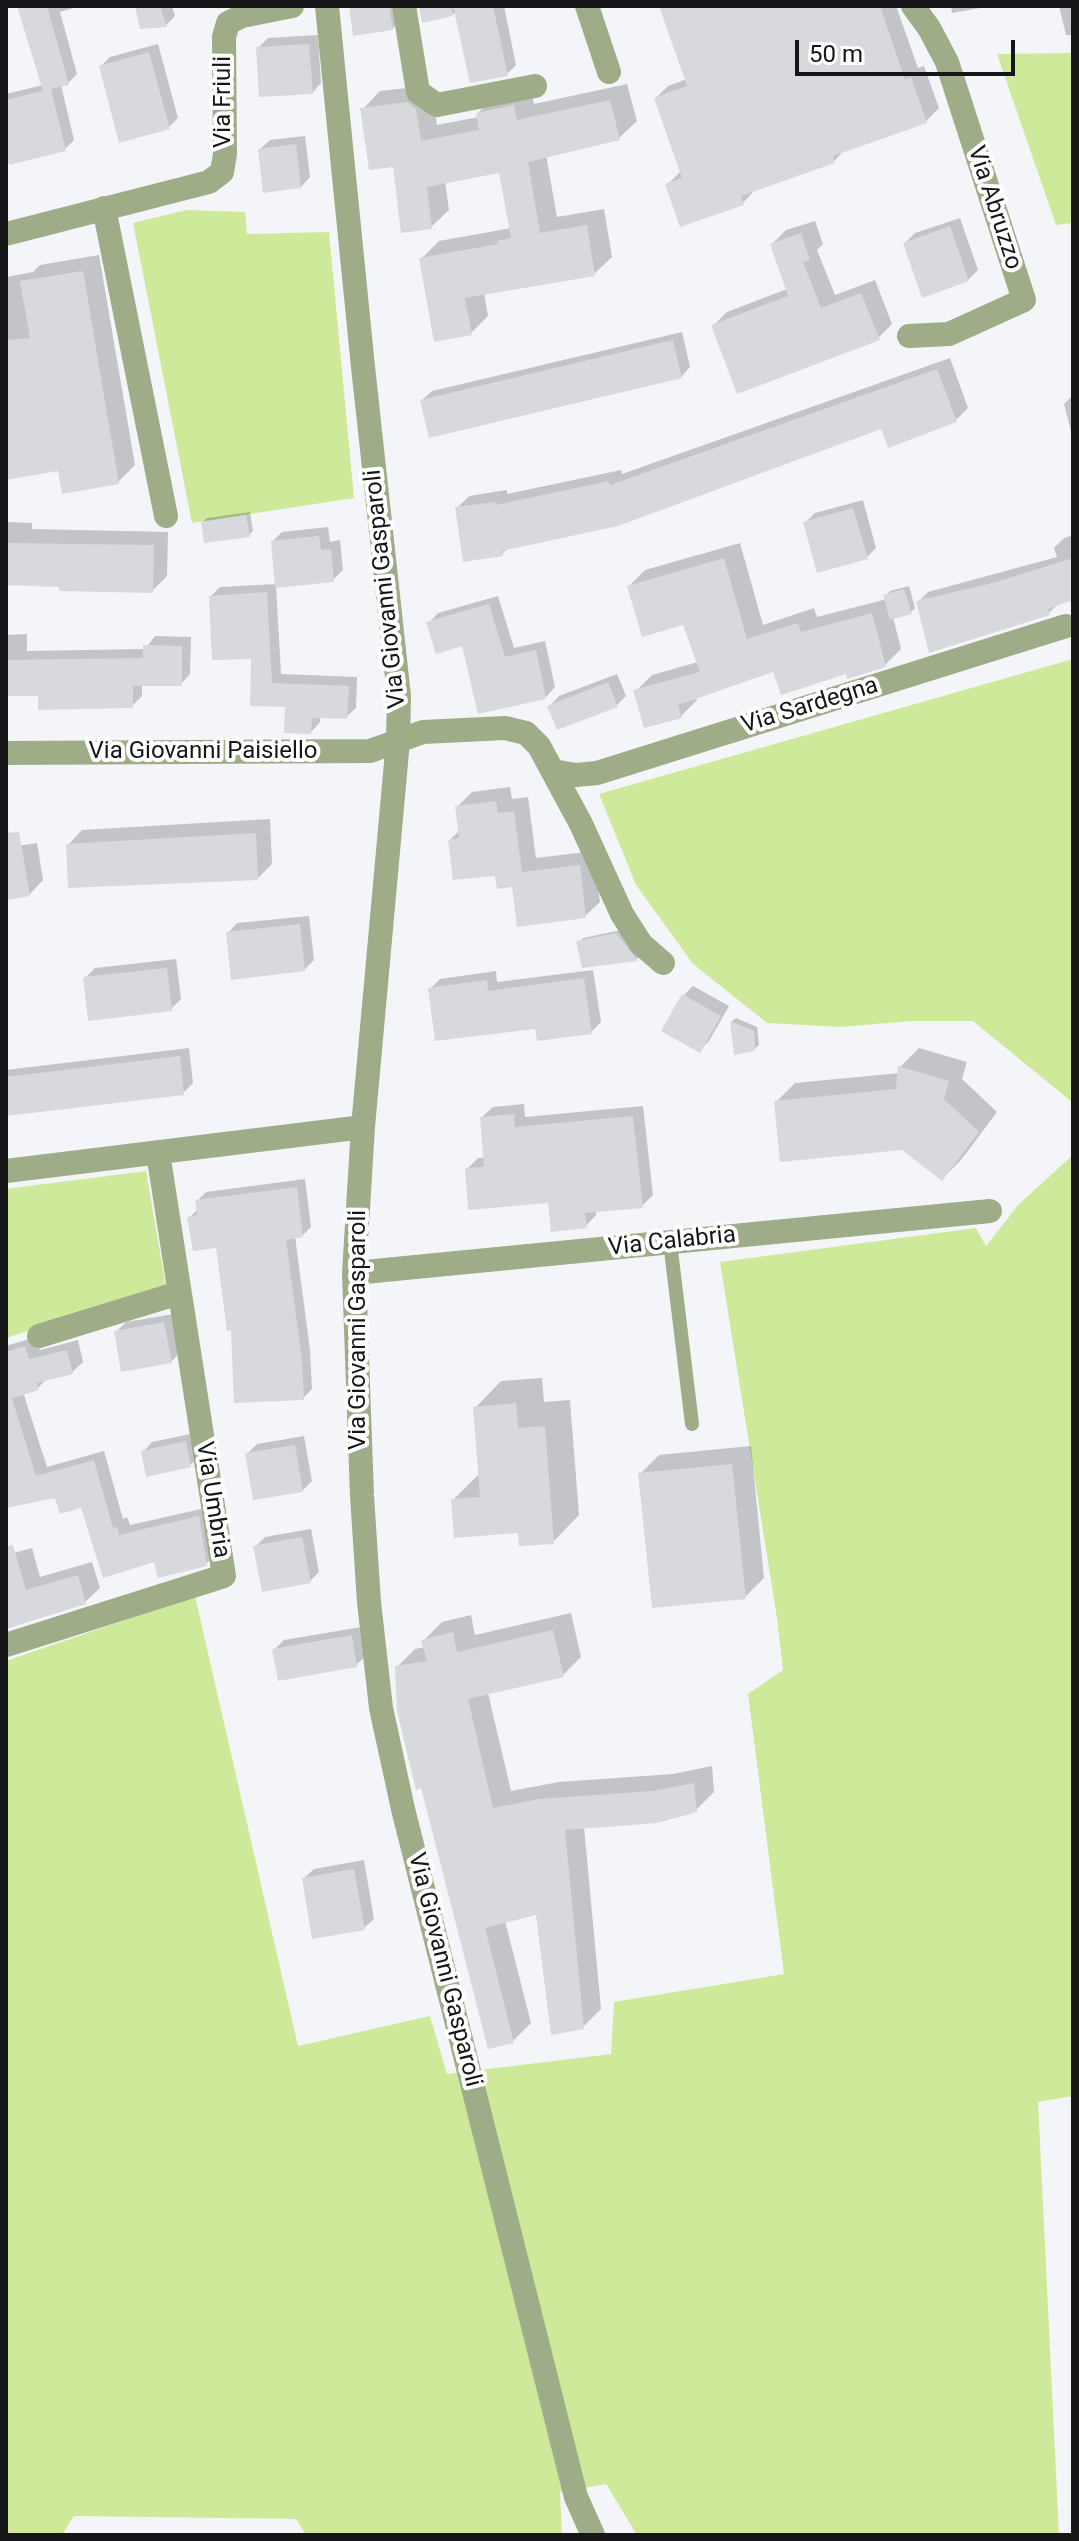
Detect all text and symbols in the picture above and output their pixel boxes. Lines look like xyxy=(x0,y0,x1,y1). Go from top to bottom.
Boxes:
scale bar xyxy=(799,24,1019,74)
text: 50 m xyxy=(809,40,863,68)
street label: Via Friuli xyxy=(210,56,238,148)
street label: Via Abruzzo xyxy=(961,143,1027,273)
street label: Via Giovanni Gasparoli xyxy=(359,468,413,710)
street label: Via Sardegna xyxy=(738,672,882,740)
street label: Via Giovanni Paisiello xyxy=(89,738,317,766)
street label: Via Giovanni Gasparoli xyxy=(345,1210,373,1450)
street label: Via Calabria xyxy=(607,1221,737,1263)
street label: Via Umbria xyxy=(189,1440,235,1560)
street label: Via Giovanni Gasparoli xyxy=(401,1850,487,2090)

